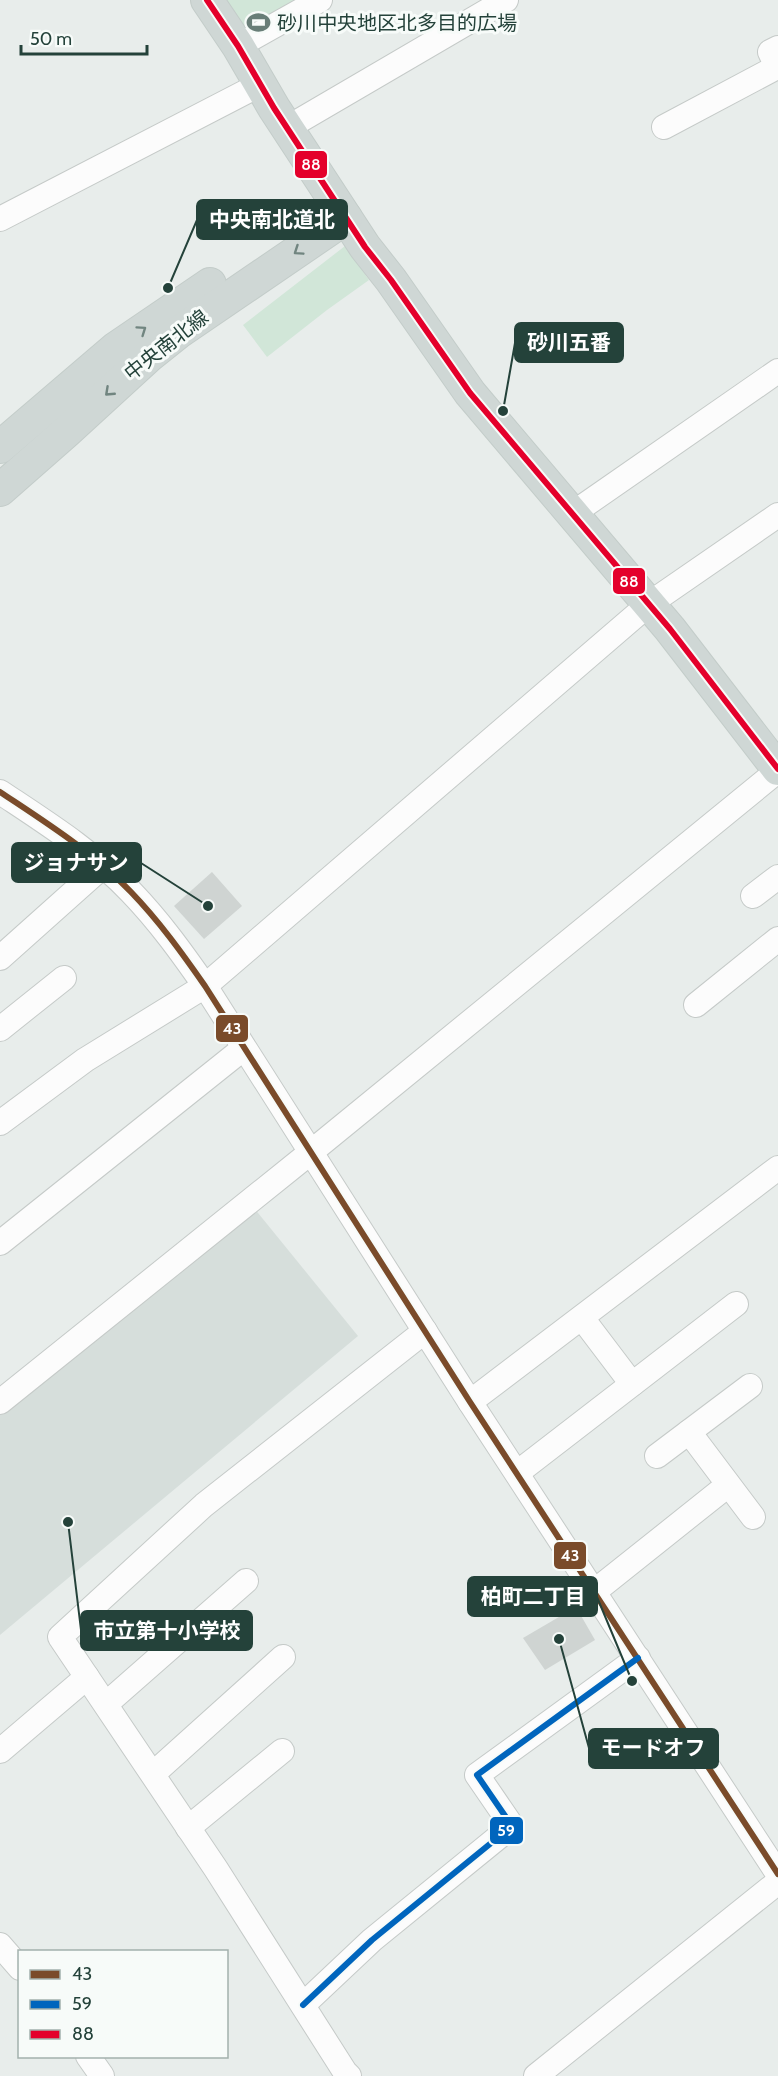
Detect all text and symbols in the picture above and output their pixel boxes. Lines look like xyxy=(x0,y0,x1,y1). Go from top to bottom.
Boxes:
sports icon: 砂川中央地区北多目的広場 xyxy=(246,10,272,36)
place label: 砂川中央地区北多目的広場 xyxy=(277,11,517,35)
scale bar xyxy=(21,18,147,56)
text: 50 m xyxy=(30,28,72,50)
line badge: 88 xyxy=(294,150,328,179)
text: 88 xyxy=(301,155,321,174)
callout: 中央南北道北 xyxy=(197,200,347,239)
text: 中央南北道北 xyxy=(209,207,335,232)
one-way arrow xyxy=(294,243,304,255)
street label: 中央南北線 xyxy=(119,305,213,385)
callout: 砂川五番 xyxy=(515,323,623,362)
one-way arrow xyxy=(135,326,146,337)
text: 砂川五番 xyxy=(527,330,611,355)
one-way arrow xyxy=(105,385,116,396)
line badge: 88 xyxy=(612,567,646,595)
text: 88 xyxy=(619,572,639,591)
callout: ジョナサン xyxy=(12,843,141,882)
text: ジョナサン xyxy=(24,850,129,875)
line badge: 43 xyxy=(215,1014,249,1043)
text: 43 xyxy=(223,1019,241,1038)
line badge: 43 xyxy=(553,1541,587,1570)
text: 43 xyxy=(561,1546,579,1565)
callout: 柏町二丁目 xyxy=(468,1577,597,1616)
text: 柏町二丁目 xyxy=(481,1584,586,1609)
callout: 市立第十小学校 xyxy=(81,1611,252,1650)
text: 市立第十小学校 xyxy=(94,1618,241,1643)
callout: モードオフ xyxy=(589,1729,718,1768)
text: モードオフ xyxy=(601,1735,706,1760)
line badge: 59 xyxy=(489,1816,524,1845)
text: 59 xyxy=(497,1821,515,1840)
legend xyxy=(18,1950,228,2058)
text: 43 xyxy=(72,1963,92,1985)
text: 59 xyxy=(72,1993,92,2015)
text: 88 xyxy=(72,2023,94,2045)

